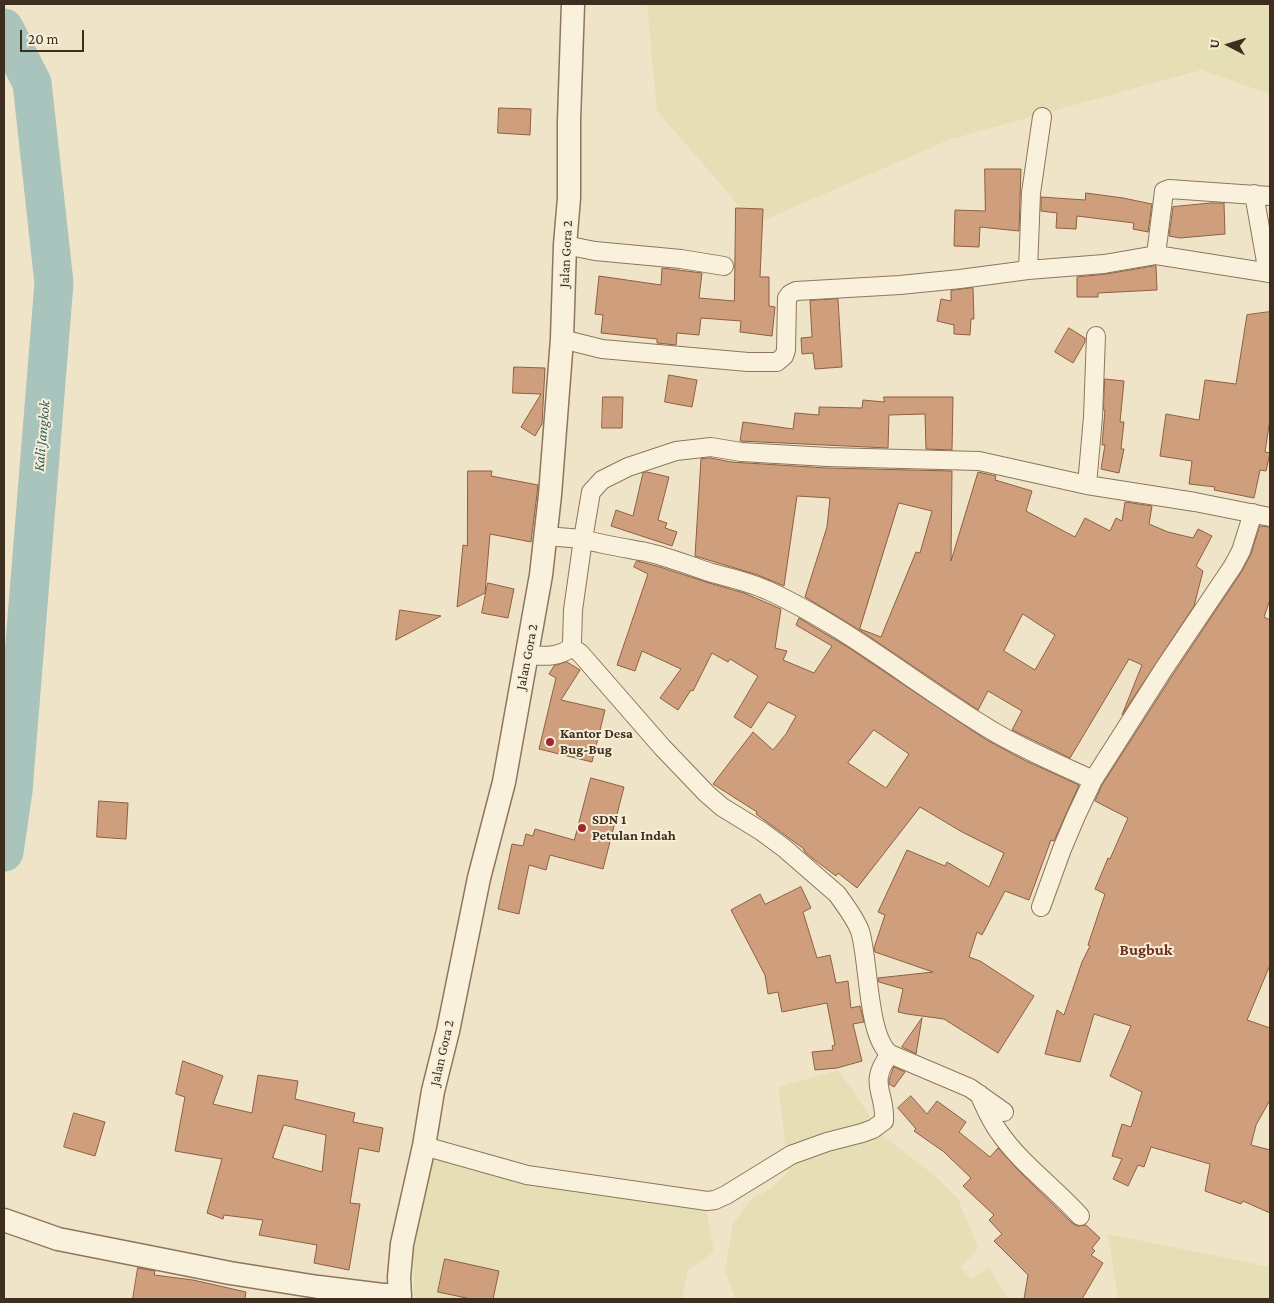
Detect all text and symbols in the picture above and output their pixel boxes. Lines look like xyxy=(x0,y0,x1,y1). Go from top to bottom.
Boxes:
scale bar xyxy=(22,20,86,52)
north arrow xyxy=(1204,20,1254,70)
text: 20 m xyxy=(28,31,59,47)
text: U xyxy=(1206,38,1222,49)
street label: Jalan Gora 2 xyxy=(556,220,576,288)
water label: Kali Jangkok xyxy=(30,400,54,472)
street label: Jalan Gora 2 xyxy=(512,622,542,692)
place label: Kantor Desa Bug-Bug xyxy=(560,726,633,759)
marker: Kantor Desa Bug-Bug xyxy=(544,736,556,748)
place label: SDN 1 Petulan Indah xyxy=(592,812,676,844)
marker: SDN 1 Petulan Indah xyxy=(576,822,588,834)
district label: Bugbuk xyxy=(1119,940,1173,960)
street label: Jalan Gora 2 xyxy=(426,1018,458,1088)

